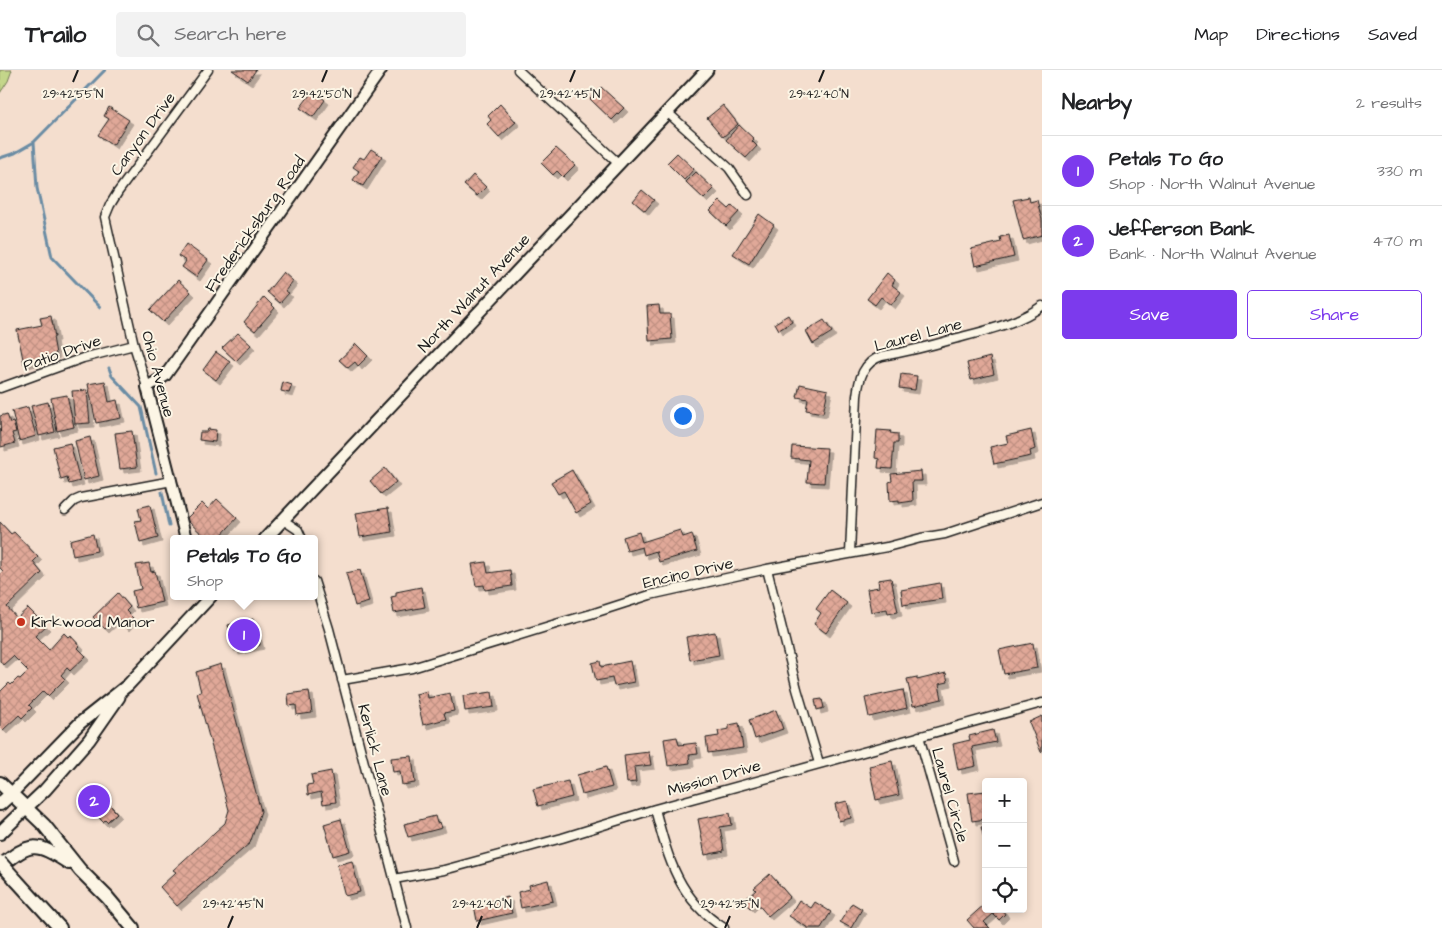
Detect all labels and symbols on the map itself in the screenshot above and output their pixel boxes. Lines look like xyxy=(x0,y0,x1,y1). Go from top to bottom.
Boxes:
text: 29°42'55"N xyxy=(43,86,104,103)
text: 29°42'50"N xyxy=(292,86,352,103)
text: 29°42'45"N xyxy=(540,86,601,103)
text: 29°42'40"N xyxy=(789,86,849,103)
street label: Canyon Drive xyxy=(105,88,182,181)
street label: Fredericksburg Road xyxy=(200,151,311,297)
street label: North Walnut Avenue xyxy=(413,228,535,357)
street label: Laurel Lane xyxy=(872,313,964,357)
street label: Ohio Avenue xyxy=(136,328,180,420)
street label: Patio Drive xyxy=(20,329,104,377)
your location xyxy=(670,403,696,429)
street label: Encino Drive xyxy=(641,552,736,594)
place label: Kirkwood Manor xyxy=(31,611,155,633)
marker: Kirkwood Manor xyxy=(15,616,27,628)
pin: 1 xyxy=(228,616,260,654)
street label: Kerlick Lane xyxy=(352,702,398,799)
street label: Laurel Circle xyxy=(926,745,974,845)
street label: Mission Drive xyxy=(665,754,764,802)
pin: 2 xyxy=(78,782,110,820)
text: 29°42'45"N xyxy=(203,896,264,913)
text: 29°42'40"N xyxy=(452,896,512,913)
text: 29°42'35"N xyxy=(701,896,760,913)

